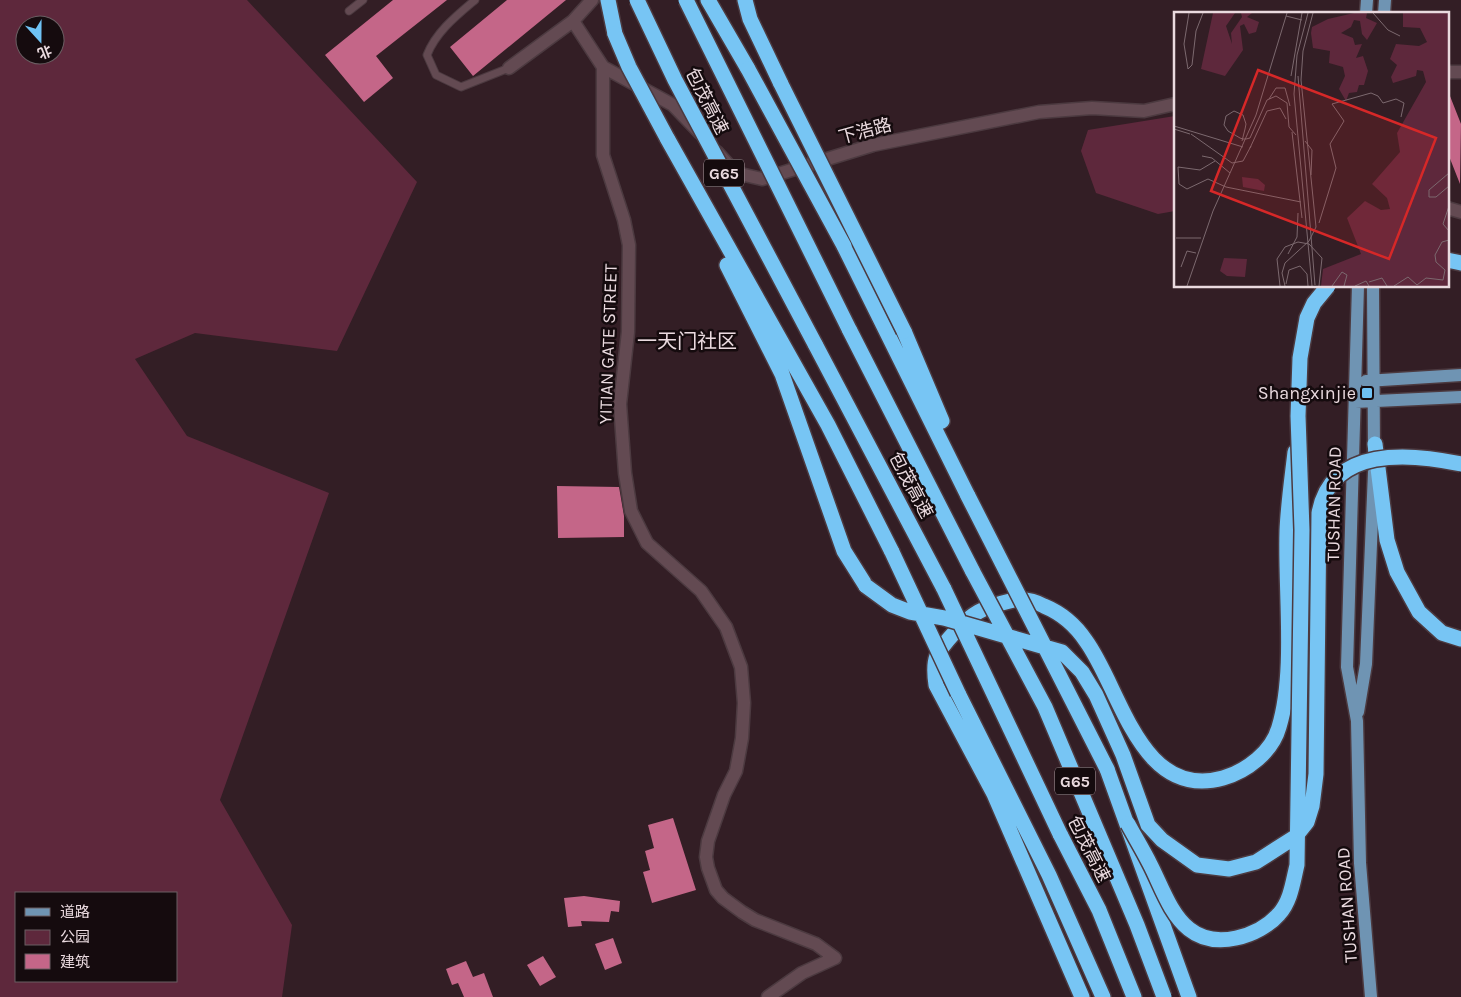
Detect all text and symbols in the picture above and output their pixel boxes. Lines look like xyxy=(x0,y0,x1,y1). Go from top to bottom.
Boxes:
inset map xyxy=(1174,12,1448,288)
north arrow xyxy=(15,15,65,65)
text: 北 xyxy=(35,41,54,62)
street label: 包茂高速 xyxy=(681,64,733,138)
street label: 下浩路 xyxy=(836,113,894,149)
road number: G65 xyxy=(704,160,744,187)
street label: YITIAN GATE STREET xyxy=(594,263,622,425)
district label: 一天门社区 xyxy=(637,330,737,353)
place label: Shangxinjie xyxy=(1258,382,1356,404)
marker: Shangxinjie xyxy=(1360,386,1374,400)
street label: TUSHAN ROAD xyxy=(1322,446,1346,562)
street label: 包茂高速 xyxy=(884,448,938,522)
road number: G65 xyxy=(1055,768,1095,794)
street label: 包茂高速 xyxy=(1063,812,1115,886)
street label: TUSHAN ROAD xyxy=(1332,847,1362,963)
legend xyxy=(15,892,178,982)
text: 道路 xyxy=(60,903,90,921)
text: 公园 xyxy=(60,928,90,946)
text: 建筑 xyxy=(60,953,90,971)

